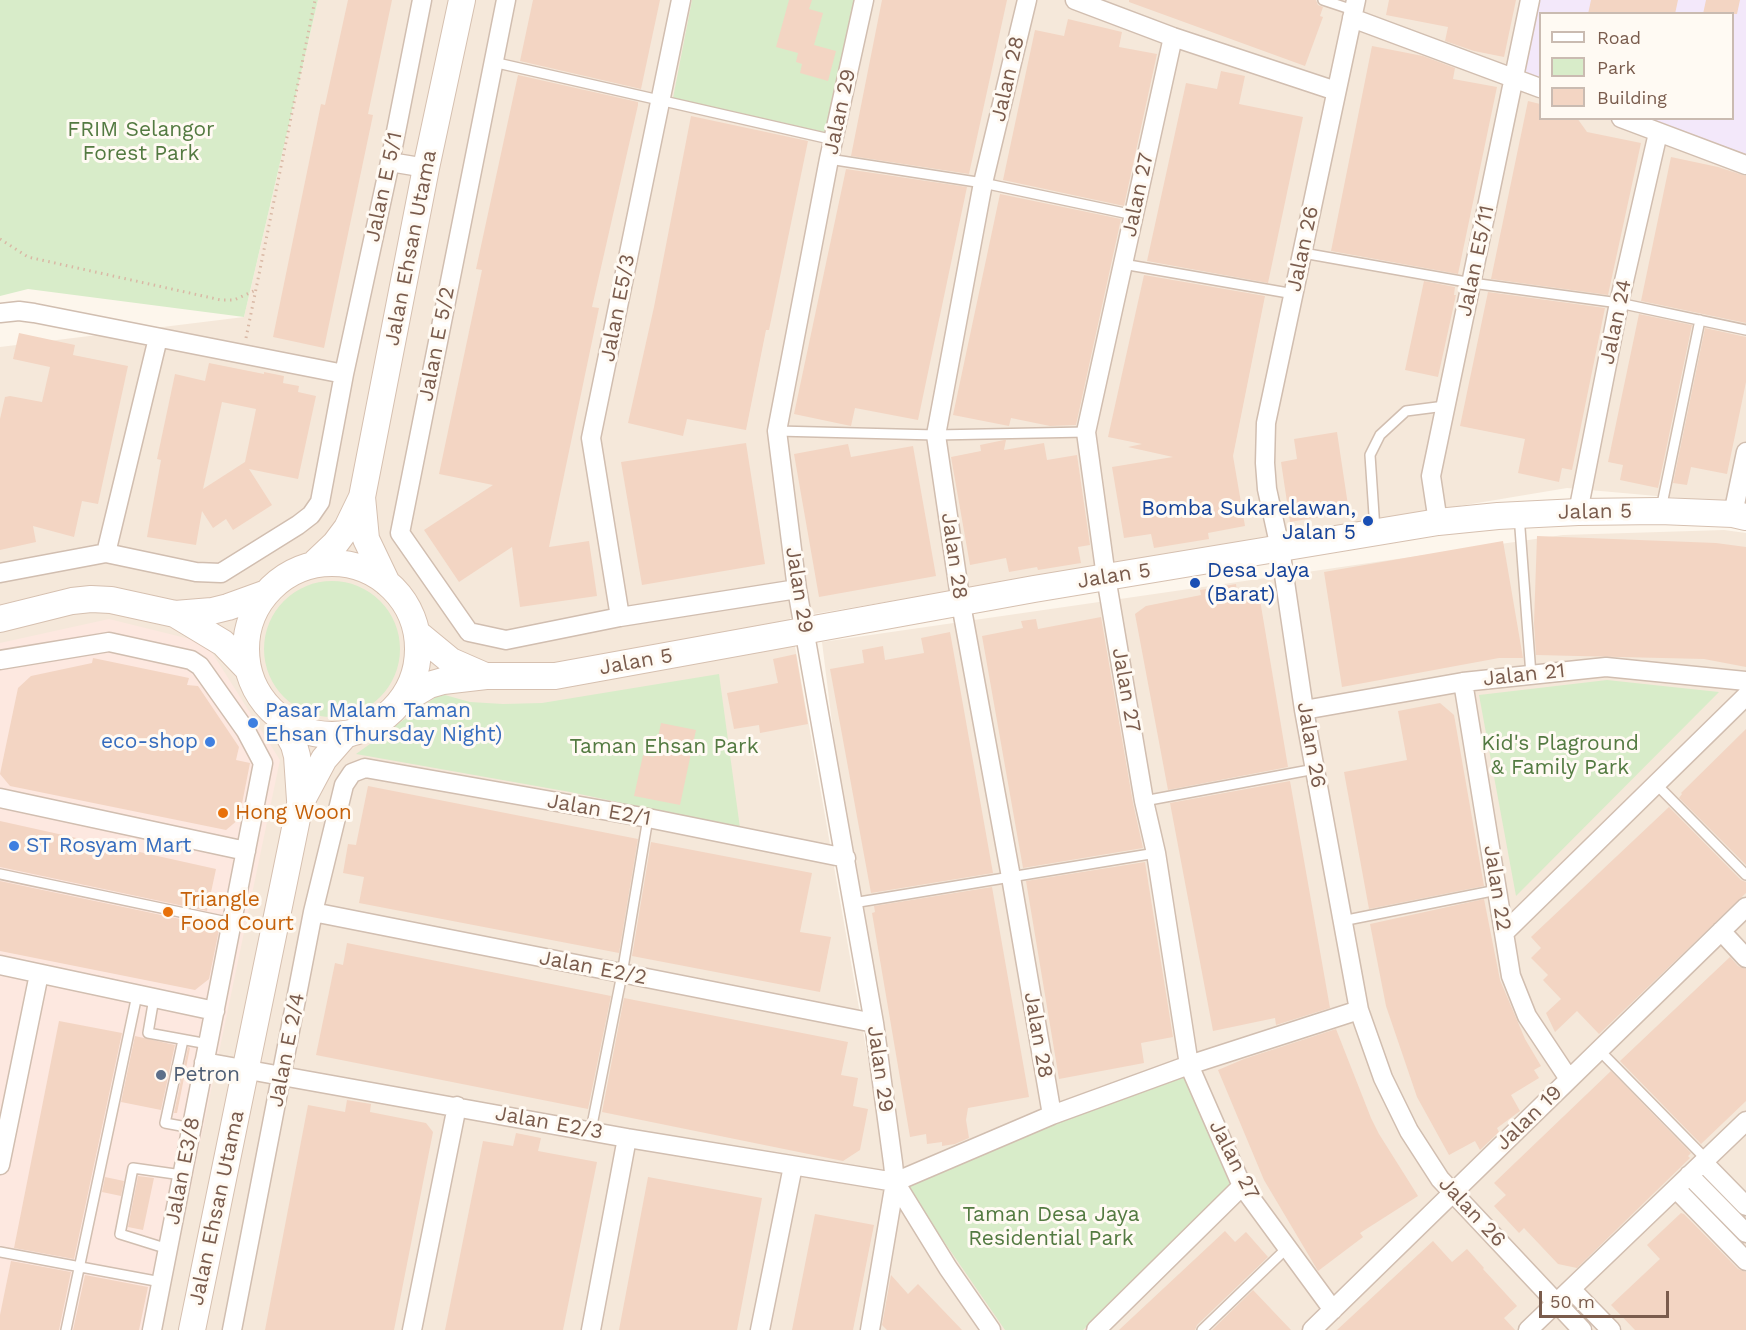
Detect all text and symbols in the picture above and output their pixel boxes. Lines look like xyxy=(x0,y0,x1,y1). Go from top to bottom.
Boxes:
legend xyxy=(1539,12,1734,120)
text: Road xyxy=(1597,27,1641,48)
street label: Jalan 28 xyxy=(986,34,1030,124)
text: Park xyxy=(1597,57,1636,78)
street label: Jalan 29 xyxy=(819,67,861,157)
text: Building xyxy=(1597,87,1667,108)
park label: FRIM Selangor Forest Park xyxy=(67,117,215,167)
street label: Jalan E 5/1 xyxy=(360,130,408,244)
street label: Jalan Ehsan Utama xyxy=(380,148,442,348)
street label: Jalan 27 xyxy=(1117,151,1159,239)
street label: Jalan E5/11 xyxy=(1452,203,1500,319)
street label: Jalan 26 xyxy=(1282,204,1324,294)
street label: Jalan E5/3 xyxy=(595,252,641,364)
street label: Jalan 24 xyxy=(1595,277,1637,367)
street label: Jalan E 5/2 xyxy=(414,285,460,403)
place label: Bomba Sukarelawan, Jalan 5 xyxy=(1141,496,1356,546)
street label: Jalan 5 xyxy=(1558,499,1632,525)
street label: Jalan 28 xyxy=(935,511,973,601)
marker: Bomba Sukarelawan, Jalan 5 xyxy=(1361,514,1375,528)
street label: Jalan 29 xyxy=(780,545,818,635)
street label: Jalan 5 xyxy=(1075,558,1153,594)
place label: Desa Jaya (Barat) xyxy=(1207,558,1310,608)
marker: Desa Jaya (Barat) xyxy=(1188,576,1202,590)
street label: Jalan 5 xyxy=(597,643,675,681)
street label: Jalan 27 xyxy=(1106,646,1146,734)
street label: Jalan 21 xyxy=(1482,658,1566,692)
place label: Pasar Malam Taman Ehsan (Thursday Night) xyxy=(265,698,502,748)
street label: Jalan 26 xyxy=(1291,700,1331,790)
marker: Pasar Malam Taman Ehsan (Thursday Night) xyxy=(246,716,260,730)
place label: eco-shop xyxy=(101,729,198,755)
park label: Kid's Plaground & Family Park xyxy=(1481,731,1639,781)
park label: Taman Ehsan Park xyxy=(569,734,759,760)
marker: eco-shop xyxy=(203,735,217,749)
street label: Jalan E2/1 xyxy=(545,788,653,832)
place label: Hong Woon xyxy=(235,800,352,826)
marker: Hong Woon xyxy=(216,806,230,820)
place label: ST Rosyam Mart xyxy=(26,833,191,859)
marker: ST Rosyam Mart xyxy=(7,839,21,853)
street label: Jalan 22 xyxy=(1478,843,1516,933)
place label: Triangle Food Court xyxy=(180,887,294,937)
marker: Triangle Food Court xyxy=(161,905,175,919)
street label: Jalan E2/2 xyxy=(537,945,649,991)
street label: Jalan 28 xyxy=(1018,990,1058,1080)
street label: Jalan E 2/4 xyxy=(264,991,310,1109)
street label: Jalan 29 xyxy=(861,1024,899,1114)
place label: Petron xyxy=(173,1062,240,1088)
marker: Petron xyxy=(154,1068,168,1082)
street label: Jalan 19 xyxy=(1490,1080,1568,1156)
street label: Jalan E2/3 xyxy=(493,1101,605,1145)
street label: Jalan Ehsan Utama xyxy=(184,1108,250,1308)
street label: Jalan E3/8 xyxy=(160,1115,206,1227)
street label: Jalan 27 xyxy=(1203,1116,1265,1204)
street label: Jalan 26 xyxy=(1433,1172,1511,1252)
park label: Taman Desa Jaya Residential Park xyxy=(962,1202,1140,1252)
scale bar xyxy=(1542,1279,1672,1317)
text: 50 m xyxy=(1550,1291,1595,1312)

